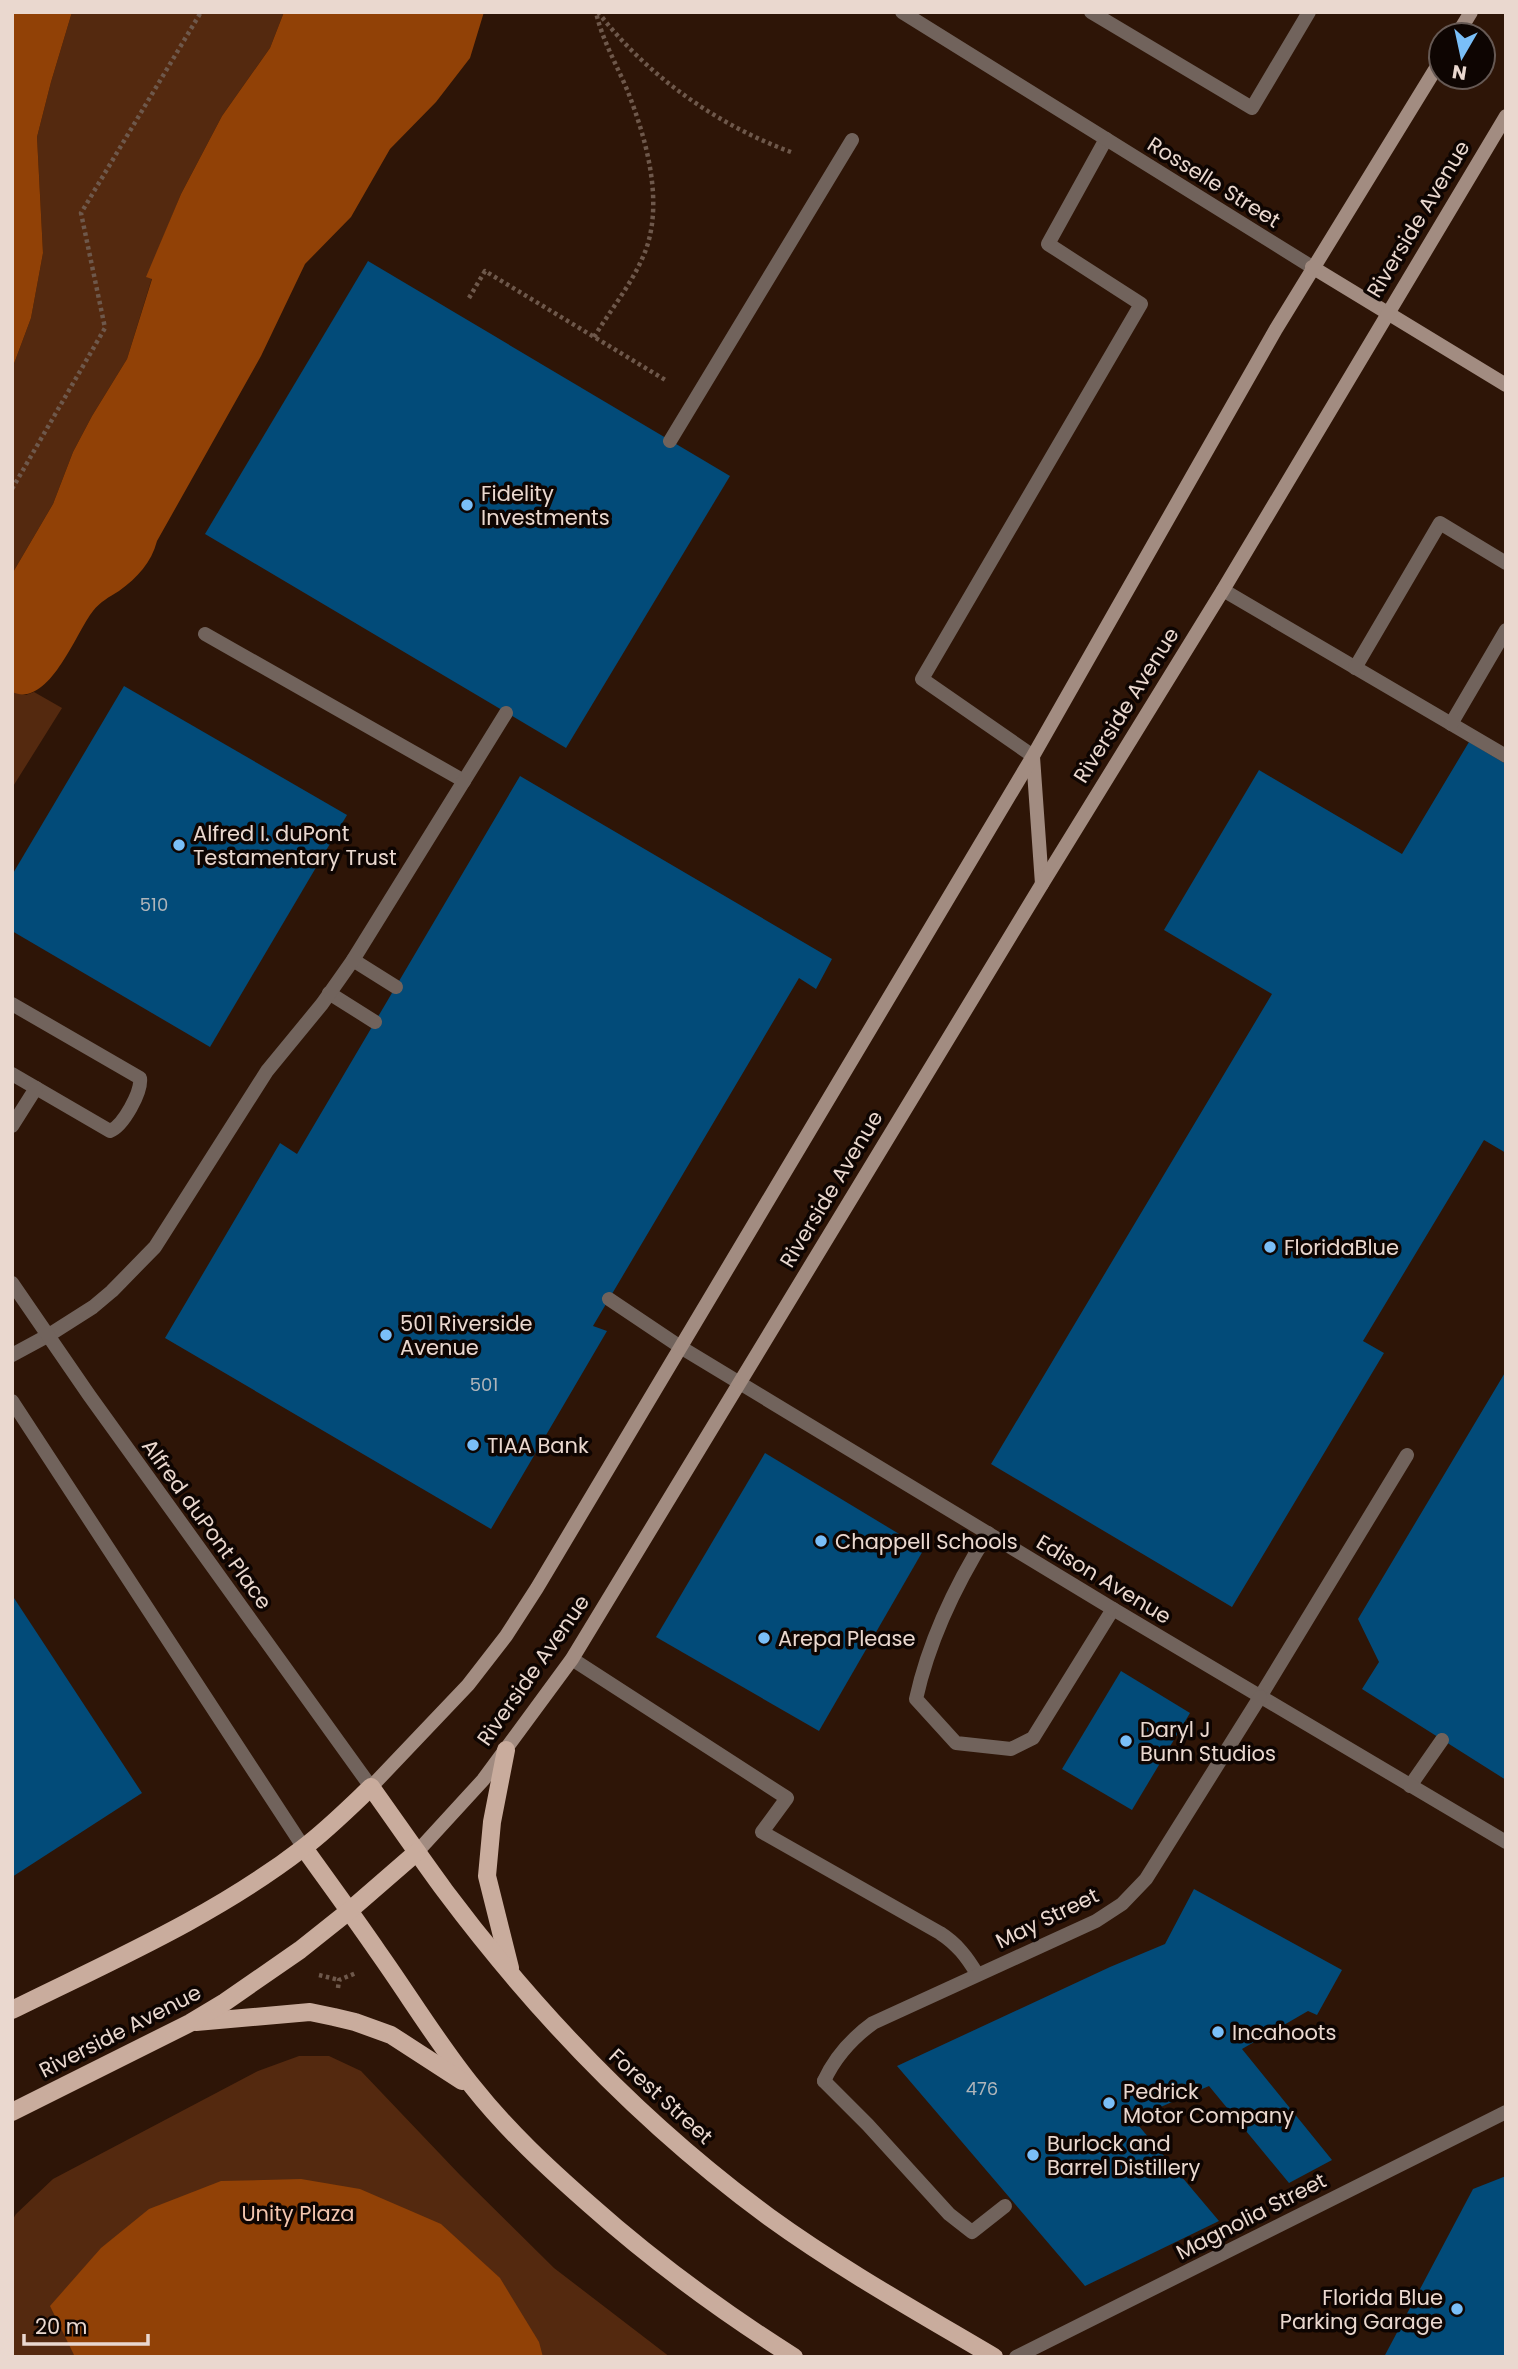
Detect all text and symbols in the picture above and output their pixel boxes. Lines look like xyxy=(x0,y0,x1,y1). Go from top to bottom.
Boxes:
north arrow xyxy=(1427,21,1497,91)
text: N xyxy=(1450,58,1469,87)
street label: Rosselle Street xyxy=(1142,130,1286,234)
street label: Riverside Avenue xyxy=(1360,135,1476,303)
place label: Fidelity Investments xyxy=(481,479,610,532)
marker: Fidelity Investments xyxy=(459,497,475,513)
street label: Riverside Avenue xyxy=(1066,622,1186,788)
place label: Alfred I. duPont Testamentary Trust xyxy=(193,819,397,872)
marker: Alfred I. duPont Testamentary Trust xyxy=(171,837,187,853)
house number: 510 xyxy=(140,892,168,917)
street label: Riverside Avenue xyxy=(773,1105,889,1273)
place label: FloridaBlue xyxy=(1284,1233,1399,1262)
marker: FloridaBlue xyxy=(1262,1239,1278,1255)
place label: 501 Riverside Avenue xyxy=(400,1309,533,1362)
marker: 501 Riverside Avenue xyxy=(378,1327,394,1343)
house number: 501 xyxy=(470,1372,498,1397)
place label: TIAA Bank xyxy=(487,1431,589,1460)
street label: Alfred duPont Place xyxy=(135,1433,279,1615)
marker: TIAA Bank xyxy=(465,1437,481,1453)
place label: Chappell Schools xyxy=(835,1527,1018,1556)
street label: Edison Avenue xyxy=(1031,1527,1177,1631)
marker: Chappell Schools xyxy=(813,1533,829,1549)
street label: Riverside Avenue xyxy=(470,1589,596,1751)
place label: Arepa Please xyxy=(778,1624,916,1653)
marker: Arepa Please xyxy=(756,1630,772,1646)
place label: Daryl J Bunn Studios xyxy=(1140,1715,1276,1768)
marker: Daryl J Bunn Studios xyxy=(1118,1733,1134,1749)
street label: May Street xyxy=(991,1881,1103,1955)
street label: Riverside Avenue xyxy=(34,1978,206,2084)
place label: Incahoots xyxy=(1232,2018,1336,2047)
marker: Incahoots xyxy=(1210,2024,1226,2040)
street label: Forest Street xyxy=(603,2042,719,2150)
house number: 476 xyxy=(966,2076,998,2101)
place label: Pedrick Motor Company xyxy=(1123,2077,1294,2130)
marker: Pedrick Motor Company xyxy=(1101,2095,1117,2111)
place label: Burlock and Barrel Distillery xyxy=(1047,2129,1200,2182)
marker: Burlock and Barrel Distillery xyxy=(1025,2147,1041,2163)
street label: Magnolia Street xyxy=(1171,2166,1331,2266)
park label: Unity Plaza xyxy=(241,2199,355,2228)
place label: Florida Blue Parking Garage xyxy=(1280,2283,1443,2336)
marker: Florida Blue Parking Garage xyxy=(1449,2301,1465,2317)
scale bar xyxy=(24,2302,149,2346)
text: 20 m xyxy=(35,2312,88,2341)

